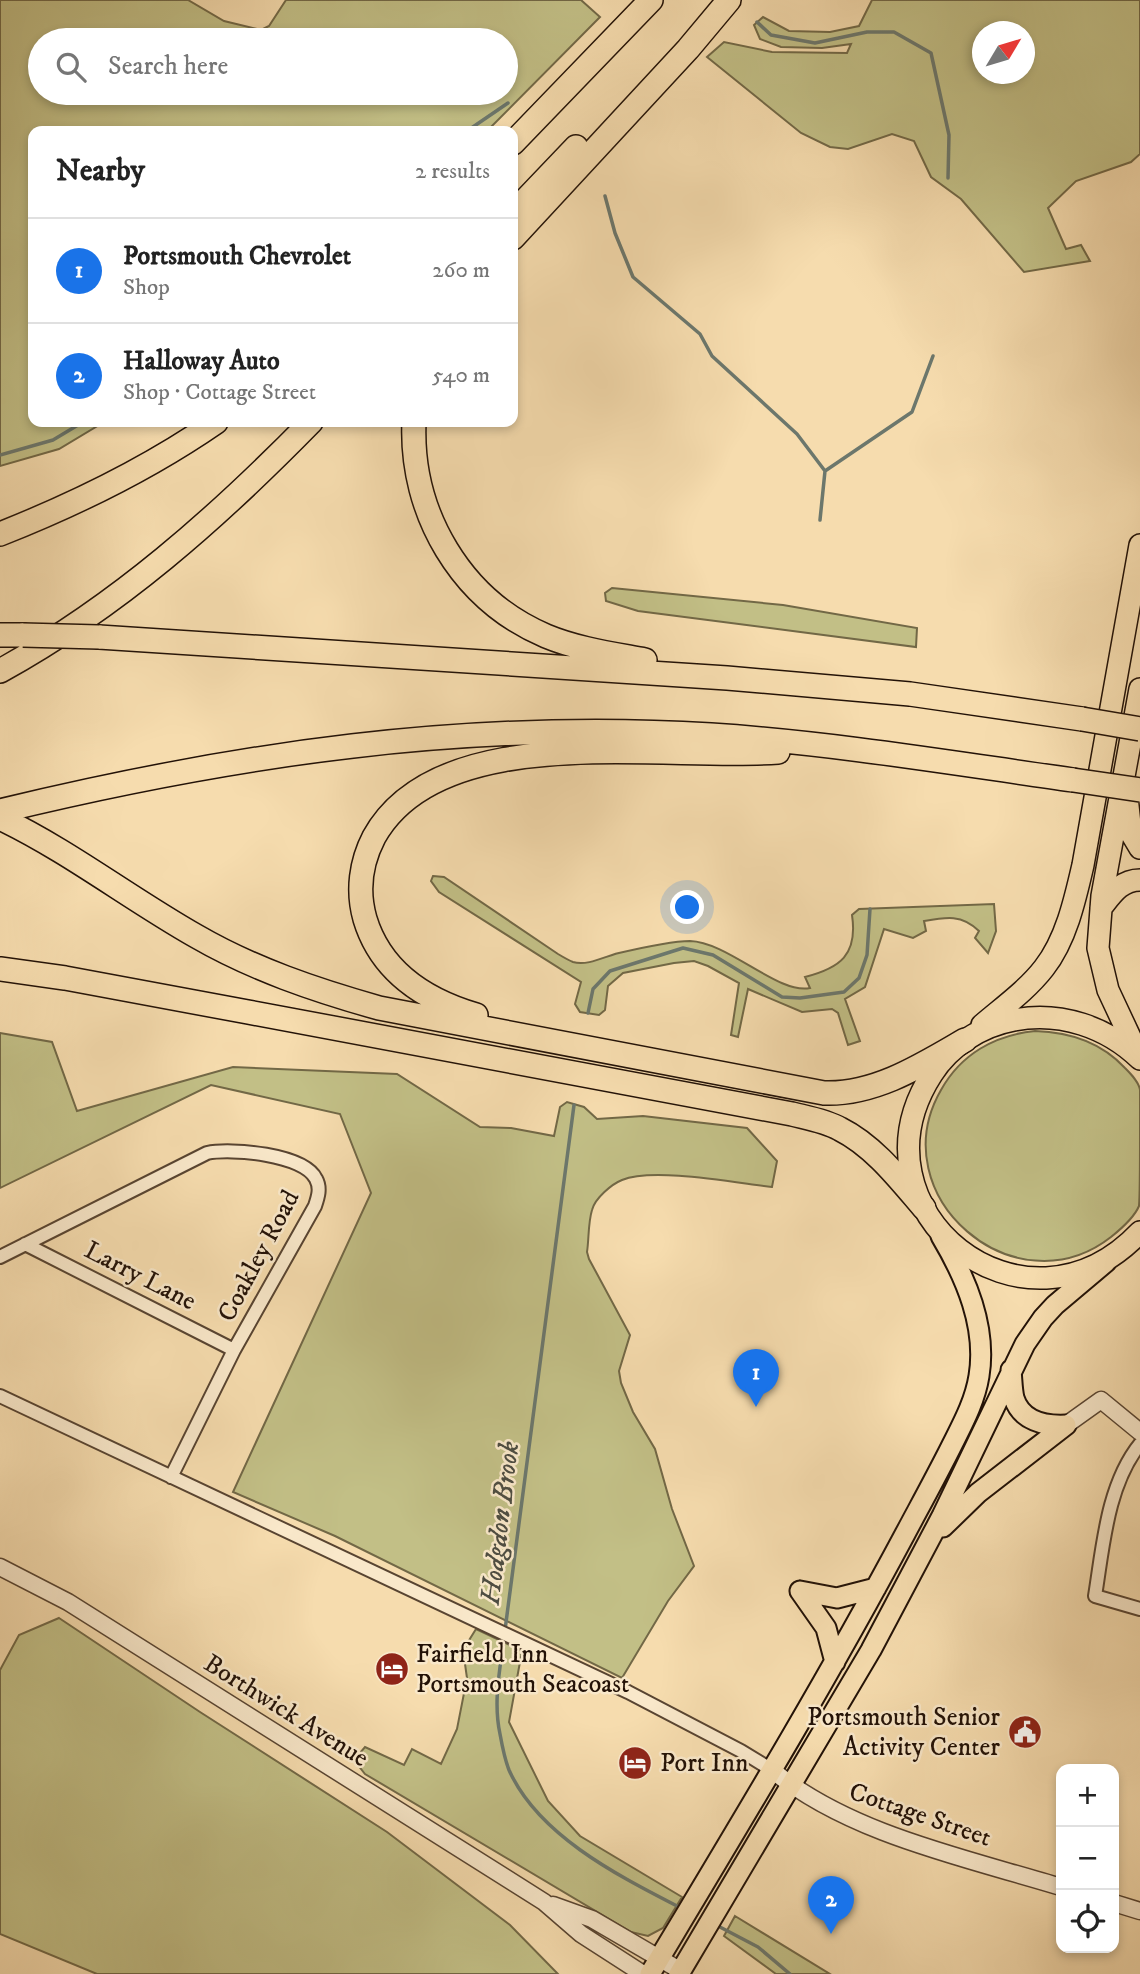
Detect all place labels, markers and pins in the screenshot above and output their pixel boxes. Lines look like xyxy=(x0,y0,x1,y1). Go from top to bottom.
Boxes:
pin: 1 xyxy=(733,1349,779,1407)
place label: Fairfield Inn Portsmouth Seacoast xyxy=(416,1638,629,1701)
hotel icon: Fairfield Inn Portsmouth Seacoast xyxy=(373,1650,411,1688)
place label: Portsmouth Senior Activity Center xyxy=(807,1701,1000,1764)
public building icon: Portsmouth Senior Activity Center xyxy=(1006,1713,1044,1751)
hotel icon: Port Inn xyxy=(616,1744,654,1782)
place label: Port Inn xyxy=(660,1747,749,1780)
pin: 2 xyxy=(808,1876,854,1934)

